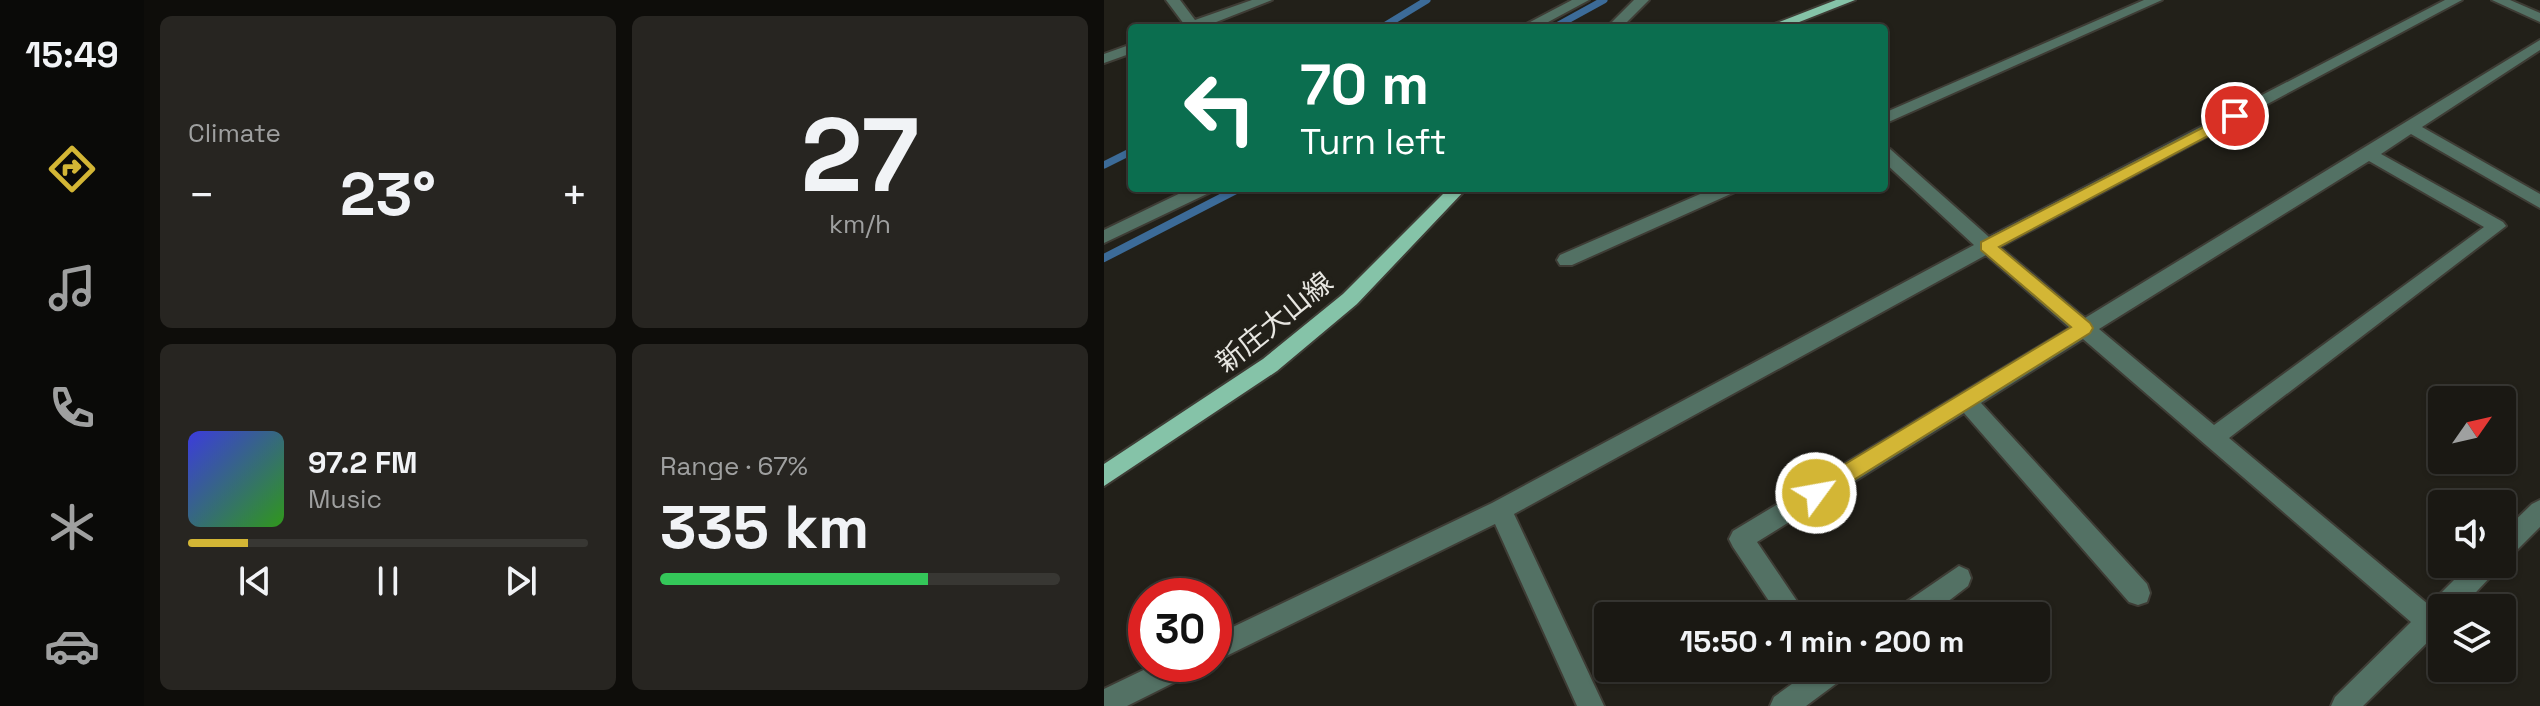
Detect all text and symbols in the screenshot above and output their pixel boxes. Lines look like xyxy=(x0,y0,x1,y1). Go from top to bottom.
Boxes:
text: 15:49 xyxy=(25,32,119,78)
text: 70 m xyxy=(1300,49,1429,120)
icon: left xyxy=(1168,56,1272,160)
pin xyxy=(2201,82,2269,150)
text: 27 xyxy=(801,89,919,221)
icon: arrive xyxy=(2213,94,2257,138)
text: Climate xyxy=(188,116,281,150)
text: Turn left xyxy=(1300,119,1447,165)
icon: directions xyxy=(44,141,100,197)
text: 23° xyxy=(340,156,436,233)
text: − xyxy=(188,167,215,223)
text: + xyxy=(561,167,588,223)
text: km/h xyxy=(829,207,891,241)
icon: music xyxy=(44,260,100,316)
street label: 新庄大山線 xyxy=(1208,264,1340,380)
icon: phone xyxy=(44,380,100,436)
north arrow xyxy=(2428,386,2516,474)
map controls xyxy=(2428,386,2516,682)
text: 97.2 FM xyxy=(308,443,417,482)
text: Range · 67% xyxy=(660,449,808,483)
position arrow xyxy=(1774,451,1858,535)
text: Music xyxy=(308,482,382,516)
text: 335 km xyxy=(660,489,869,566)
button: sound xyxy=(2428,490,2516,578)
icon: climate xyxy=(44,499,100,555)
icon: previous xyxy=(233,559,277,603)
icon: pause xyxy=(366,559,410,603)
icon: next xyxy=(499,559,543,603)
speed limit sign: 30 xyxy=(1128,578,1232,682)
button: layers xyxy=(2428,594,2516,682)
icon: car xyxy=(44,618,100,674)
text: 15:50 · 1 min · 200 m xyxy=(1680,622,1964,661)

